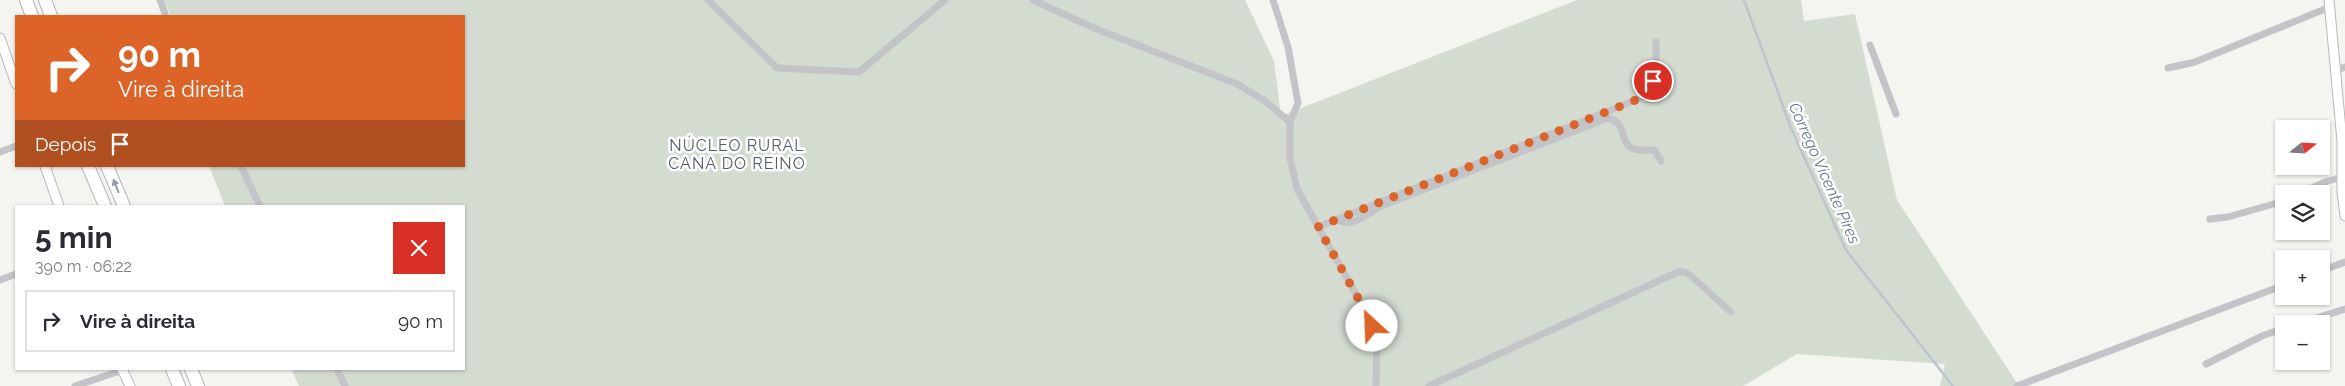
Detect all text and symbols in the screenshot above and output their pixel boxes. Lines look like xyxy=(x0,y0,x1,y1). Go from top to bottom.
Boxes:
text: 90 m xyxy=(118,34,201,75)
icon: right xyxy=(35,35,100,100)
pin xyxy=(1632,60,1674,102)
icon: arrive xyxy=(1639,67,1667,95)
text: Vire à direita xyxy=(118,76,244,102)
water label: Córrego Vicente Pires xyxy=(1785,100,1864,247)
north arrow xyxy=(2275,120,2330,175)
map controls xyxy=(2275,120,2330,370)
icon: arrive xyxy=(106,130,134,158)
text: Depois xyxy=(35,133,96,155)
district label: NÚCLEO RURAL CANA DO REINO xyxy=(668,135,806,173)
one-way arrow xyxy=(111,179,119,193)
button: layers xyxy=(2275,185,2330,240)
text: 5 min xyxy=(35,220,113,255)
button: close xyxy=(393,222,445,274)
button: + xyxy=(2275,250,2330,305)
text: 390 m · 06:22 xyxy=(35,257,132,276)
position arrow xyxy=(1345,299,1397,351)
icon: right xyxy=(37,307,65,335)
text: Vire à direita xyxy=(80,310,195,332)
text: 90 m xyxy=(398,310,443,332)
button: − xyxy=(2275,315,2330,370)

